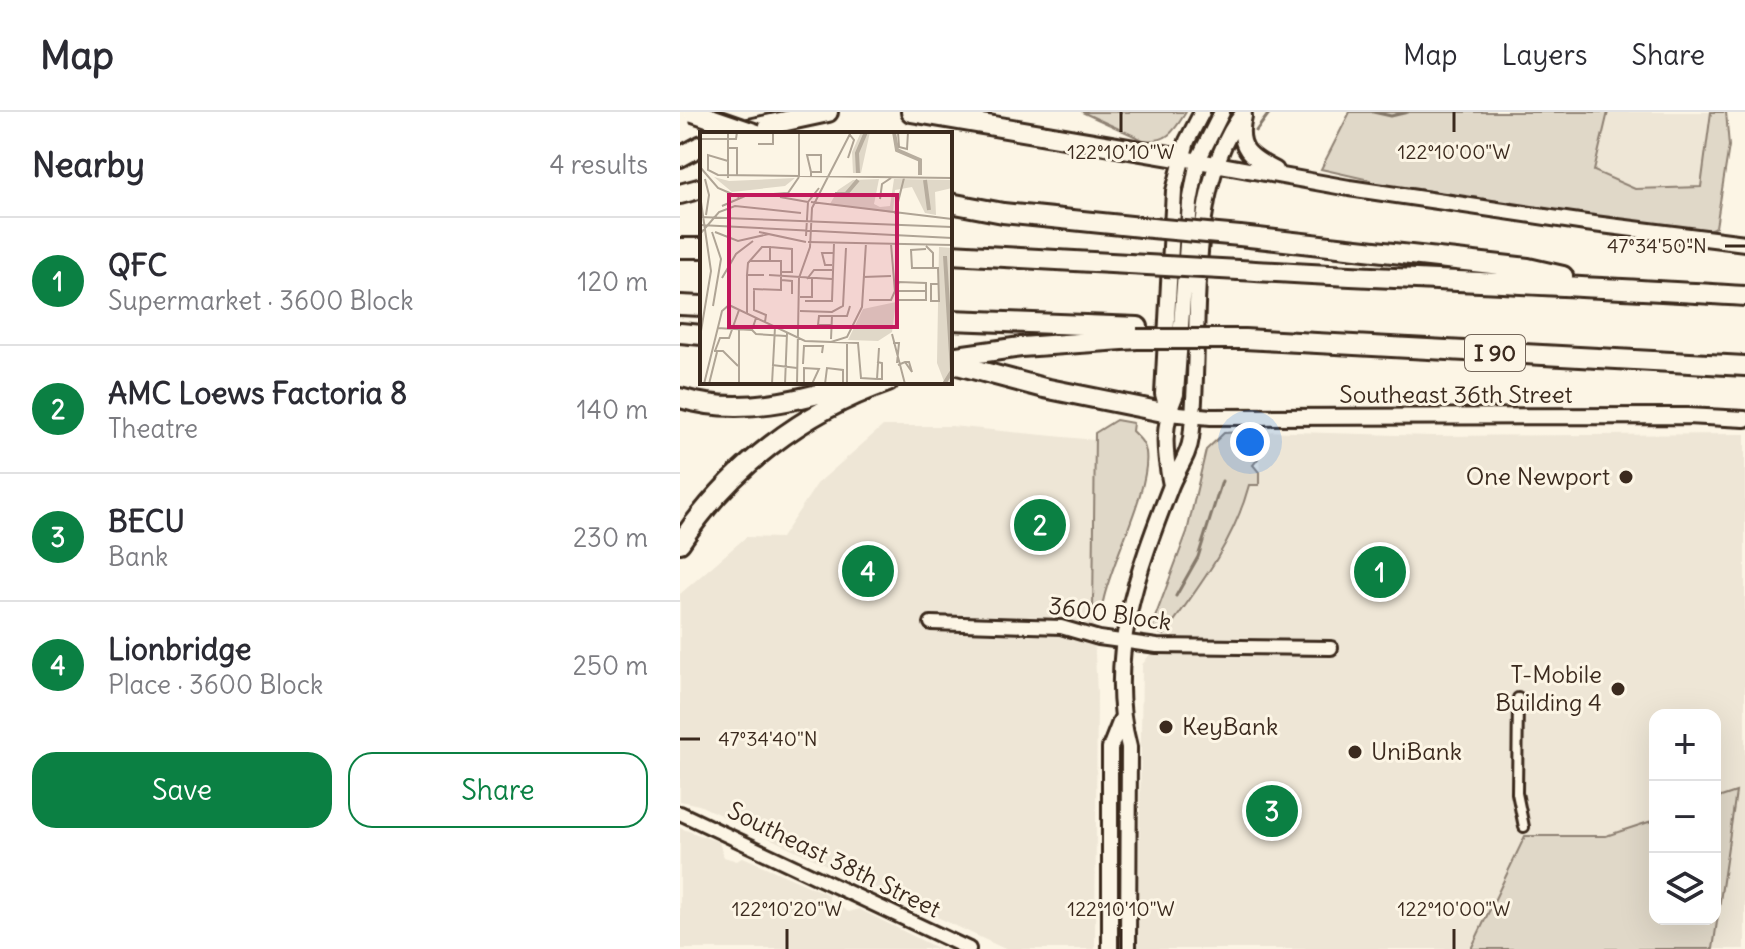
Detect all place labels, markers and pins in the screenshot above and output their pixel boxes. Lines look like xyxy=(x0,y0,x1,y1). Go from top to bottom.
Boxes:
place label: One Newport xyxy=(1466,461,1610,491)
marker: One Newport xyxy=(1617,468,1635,486)
pin: 2 xyxy=(1014,495,1066,555)
pin: 4 xyxy=(842,541,894,601)
pin: 1 xyxy=(1354,542,1406,602)
place label: T-Mobile Building 4 xyxy=(1495,659,1602,717)
marker: T-Mobile Building 4 xyxy=(1609,680,1627,698)
place label: KeyBank xyxy=(1182,711,1278,741)
marker: KeyBank xyxy=(1157,718,1175,736)
place label: UniBank xyxy=(1371,736,1462,766)
marker: UniBank xyxy=(1346,743,1364,761)
pin: 3 xyxy=(1246,781,1298,841)

